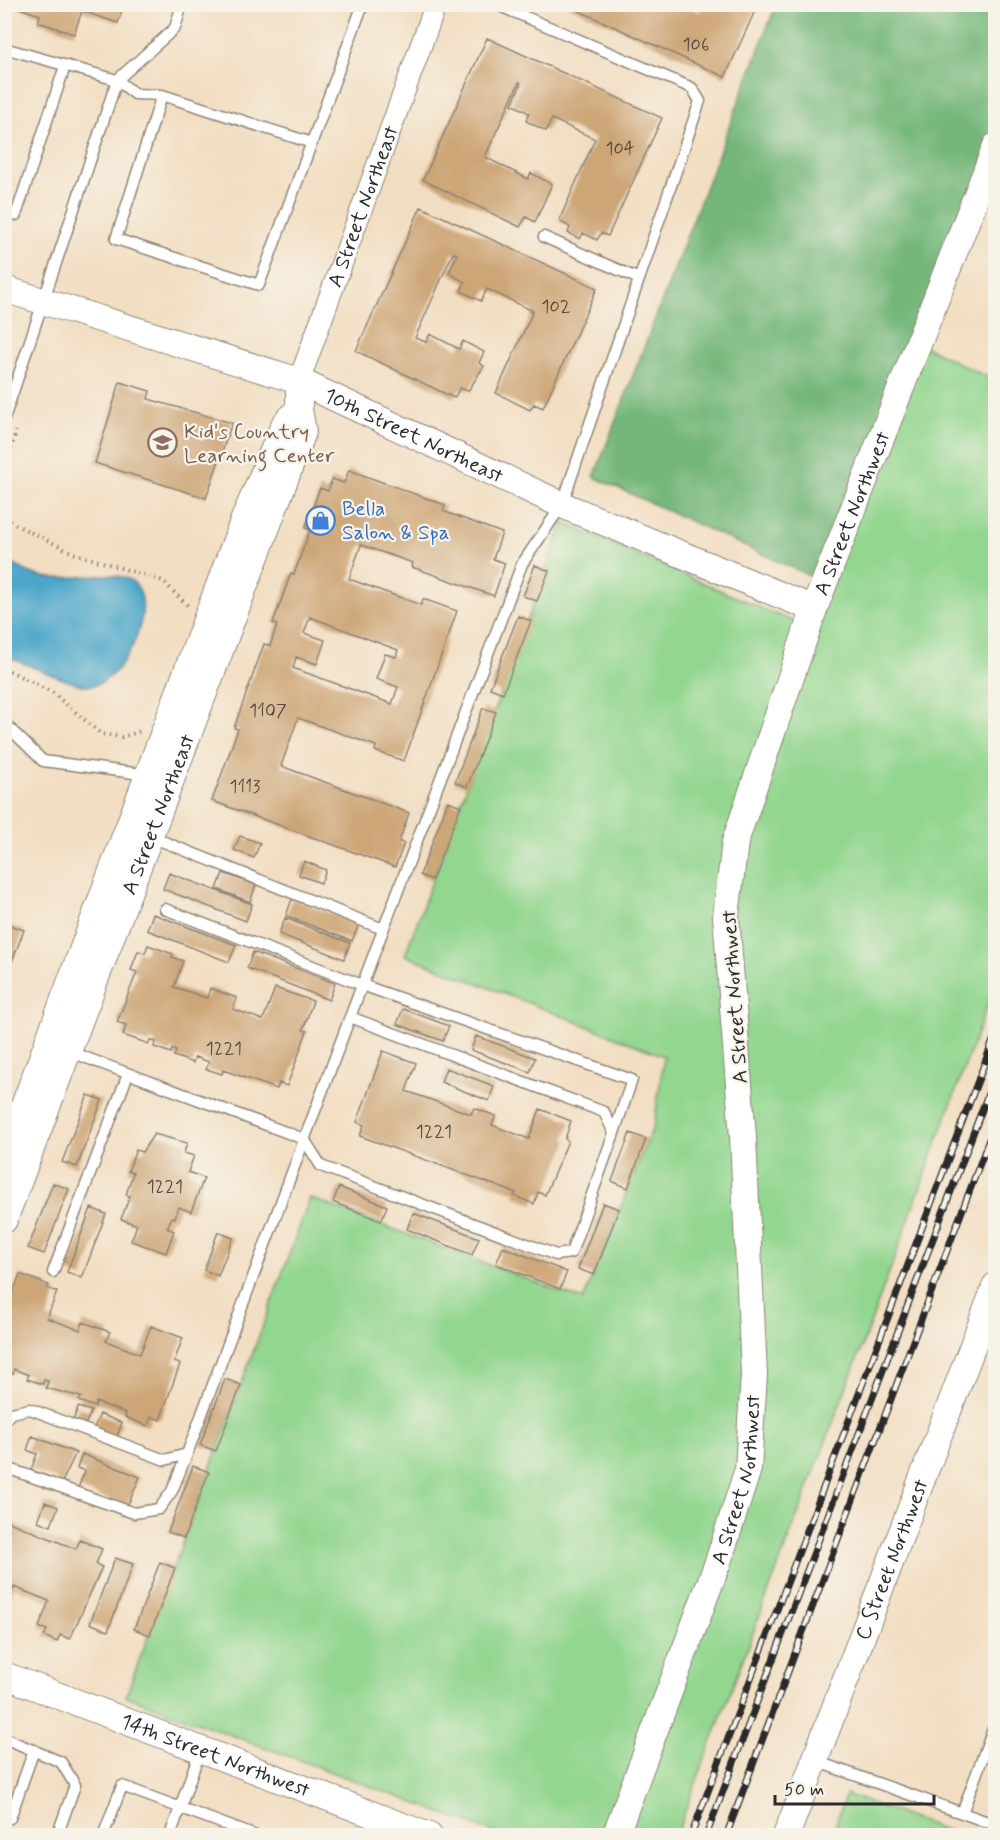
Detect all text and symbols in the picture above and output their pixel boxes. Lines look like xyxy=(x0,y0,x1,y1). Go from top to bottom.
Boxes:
house number: 106 xyxy=(683,33,709,57)
street label: A Street Northeast xyxy=(321,121,406,291)
house number: 104 xyxy=(606,137,635,161)
house number: 102 xyxy=(541,295,571,319)
street label: 10th Street Northeast xyxy=(319,382,508,491)
place label: Kid's Country Learning Center xyxy=(184,418,335,472)
school or university icon: Kid's Country Learning Center xyxy=(147,427,179,459)
street label: A Street Northwest xyxy=(808,427,898,600)
place label: Bella Salon & Spa xyxy=(342,495,450,547)
shop icon: Bella Salon & Spa xyxy=(305,504,337,536)
house number: 1107 xyxy=(249,699,287,723)
street label: A Street Northeast xyxy=(116,730,202,899)
house number: 1113 xyxy=(230,775,260,799)
street label: A Street Northwest xyxy=(715,909,755,1085)
house number: 1221 xyxy=(206,1037,242,1061)
house number: 1221 xyxy=(416,1120,452,1144)
house number: 1221 xyxy=(147,1175,183,1199)
street label: A Street Northwest xyxy=(705,1393,768,1568)
street label: C Street Northwest xyxy=(849,1475,936,1644)
street label: 14th Street Northwest xyxy=(116,1707,314,1805)
scale bar xyxy=(775,1768,934,1806)
text: 50 m xyxy=(784,1778,824,1802)

